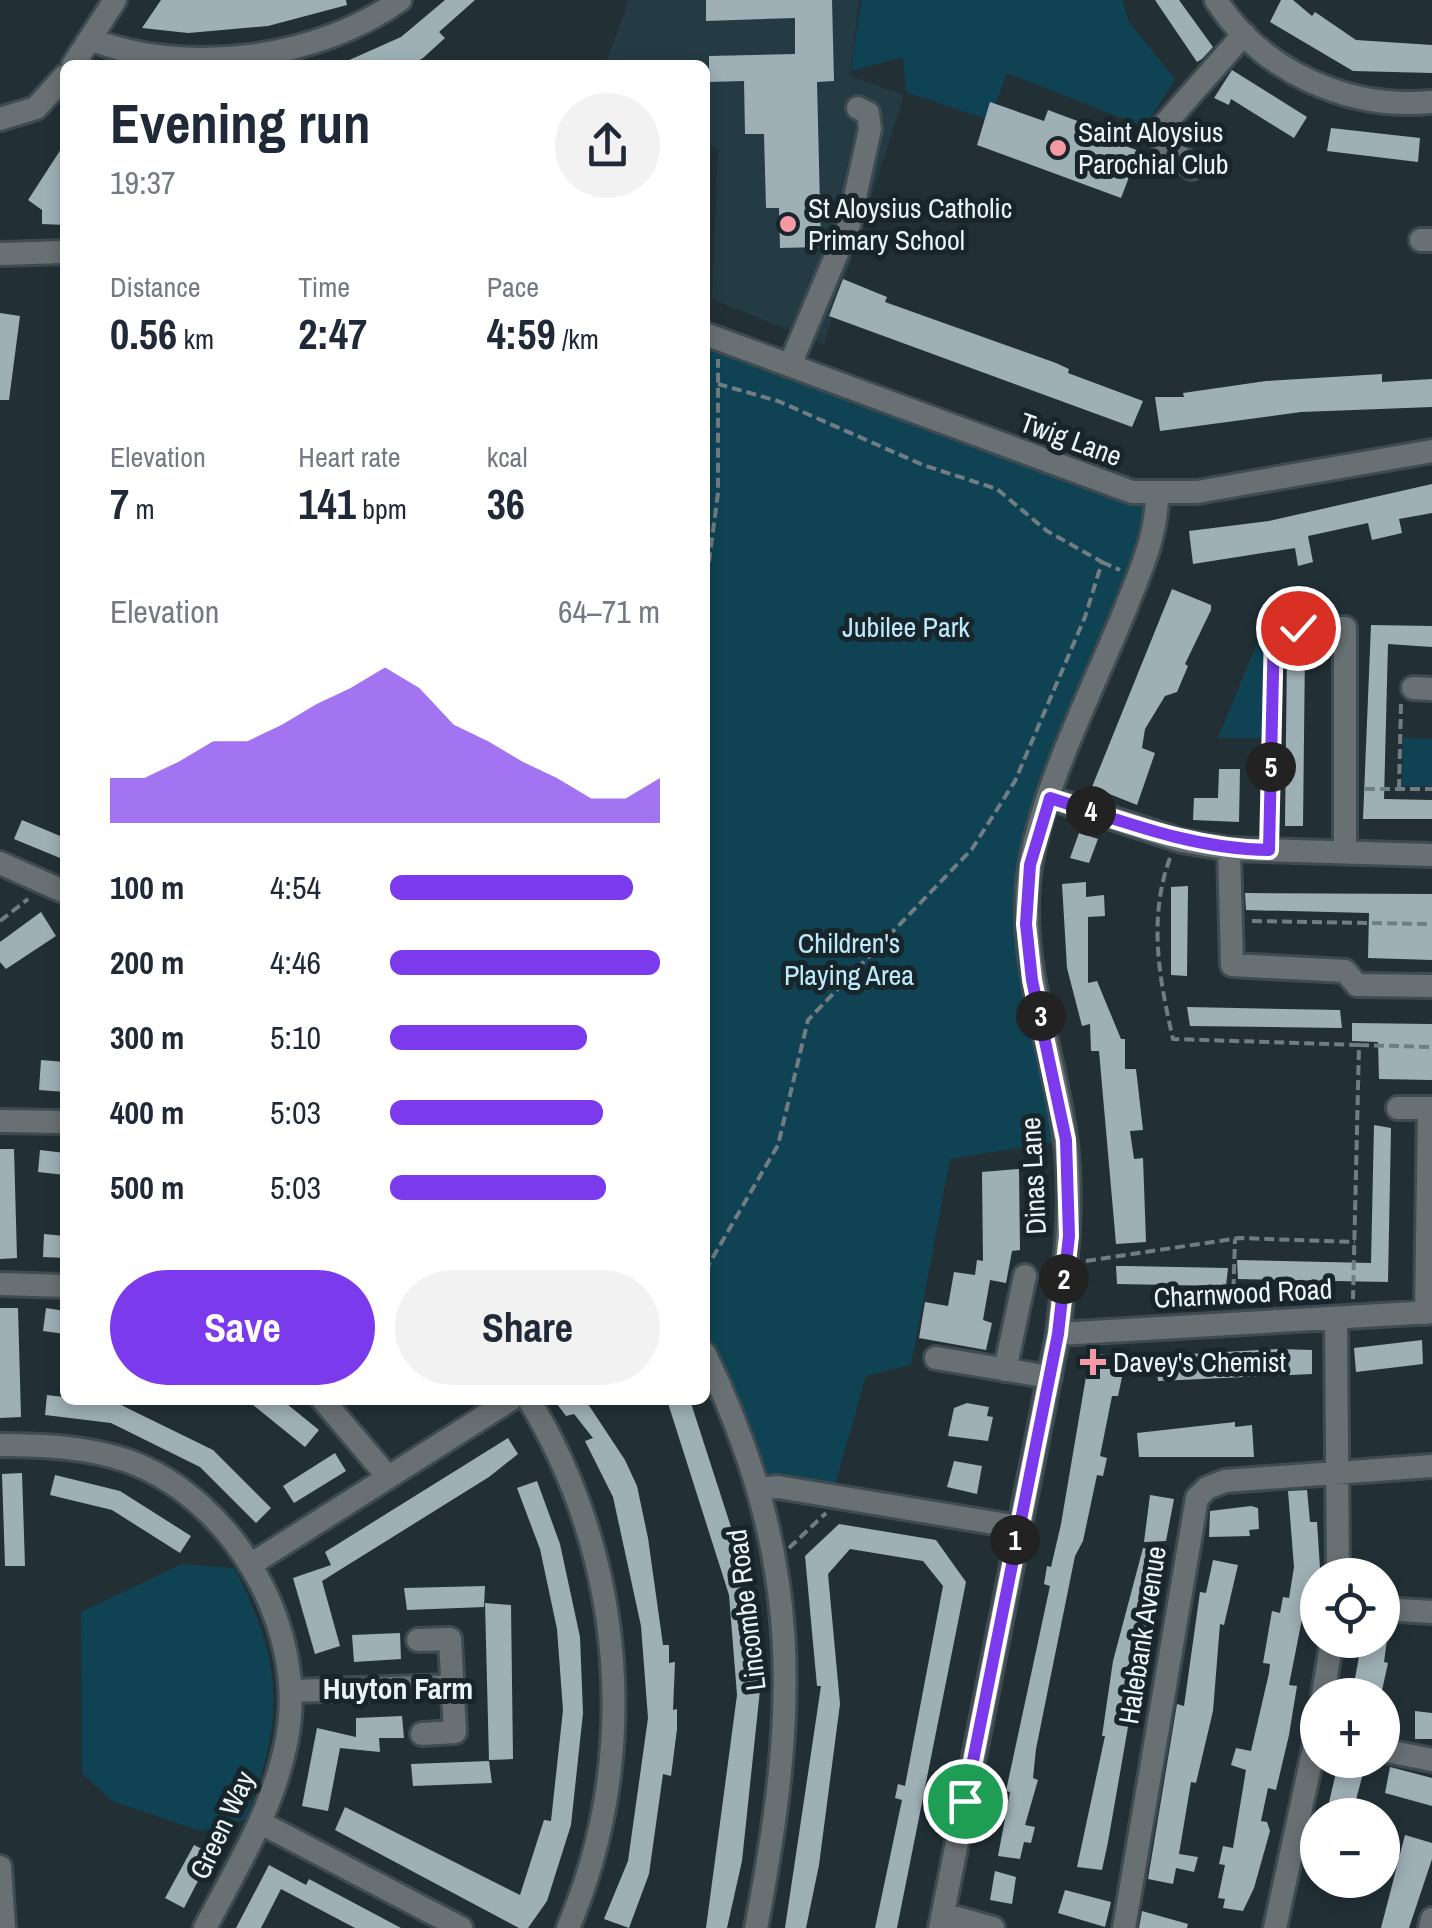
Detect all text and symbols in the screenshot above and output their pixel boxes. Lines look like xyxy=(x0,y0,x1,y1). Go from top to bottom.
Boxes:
text: Evening run xyxy=(110,86,371,160)
button: share xyxy=(555,93,660,198)
place label: Saint Aloysius Parochial Club xyxy=(1078,113,1229,183)
marker: Saint Aloysius Parochial Club xyxy=(1047,137,1069,159)
text: 19:37 xyxy=(110,161,176,204)
place label: St Aloysius Catholic Primary School xyxy=(808,189,1012,259)
marker: St Aloysius Catholic Primary School xyxy=(777,213,799,235)
text: Distance xyxy=(110,268,201,306)
text: Time xyxy=(298,268,350,306)
text: Pace xyxy=(487,268,539,306)
text: 0.56 xyxy=(110,306,177,362)
text: 2:47 xyxy=(298,306,367,362)
text: 4:59 xyxy=(487,306,556,362)
text: km xyxy=(177,320,214,358)
text: /km xyxy=(556,320,599,358)
street label: Twig Lane xyxy=(1015,403,1127,475)
text: Elevation xyxy=(110,438,206,476)
text: Heart rate xyxy=(298,438,400,476)
text: kcal xyxy=(487,438,527,476)
text: 7 xyxy=(110,476,129,532)
text: 141 xyxy=(298,476,356,532)
text: 36 xyxy=(487,476,525,532)
text: m xyxy=(129,490,155,528)
text: bpm xyxy=(356,490,407,528)
pin xyxy=(1256,586,1341,671)
text: Elevation xyxy=(110,590,219,633)
text: 64–71 m xyxy=(558,590,660,633)
icon: check xyxy=(1271,601,1326,656)
park label: Jubilee Park xyxy=(842,608,970,646)
pin: 5 xyxy=(1246,742,1296,792)
text: 5 xyxy=(1265,748,1277,786)
pin: 4 xyxy=(1066,786,1116,836)
text: 4 xyxy=(1085,792,1097,830)
text: 100 m xyxy=(110,866,184,909)
text: 4:54 xyxy=(270,866,321,909)
park label: Children's Playing Area xyxy=(784,924,914,994)
text: 200 m xyxy=(110,941,184,984)
text: 4:46 xyxy=(270,941,321,984)
pin: 3 xyxy=(1016,991,1066,1041)
text: 3 xyxy=(1035,997,1047,1035)
text: 300 m xyxy=(110,1016,184,1059)
text: 5:10 xyxy=(270,1016,321,1059)
text: 400 m xyxy=(110,1091,184,1134)
text: 5:03 xyxy=(270,1091,321,1134)
street label: Dinas Lane xyxy=(1011,1116,1055,1236)
text: 500 m xyxy=(110,1166,184,1209)
text: 5:03 xyxy=(270,1166,321,1209)
pin: 2 xyxy=(1039,1254,1089,1304)
text: 2 xyxy=(1058,1260,1070,1298)
street label: Charnwood Road xyxy=(1153,1269,1333,1317)
button: Save xyxy=(110,1270,375,1385)
button: Share xyxy=(395,1270,660,1385)
place label: Davey's Chemist xyxy=(1113,1343,1286,1381)
marker: Davey's Chemist xyxy=(1082,1351,1104,1373)
pin: 1 xyxy=(990,1515,1040,1565)
text: 1 xyxy=(1009,1521,1021,1559)
street label: Lincombe Road xyxy=(717,1527,775,1693)
street label: Halebank Avenue xyxy=(1109,1543,1175,1727)
map controls xyxy=(1300,1558,1400,1898)
button: locate xyxy=(1300,1558,1400,1658)
district label: Huyton Farm xyxy=(323,1668,473,1708)
button: + xyxy=(1300,1678,1400,1778)
pin xyxy=(923,1759,1008,1844)
street label: Green Way xyxy=(180,1764,264,1885)
icon: arrive xyxy=(938,1774,993,1829)
button: − xyxy=(1300,1798,1400,1898)

